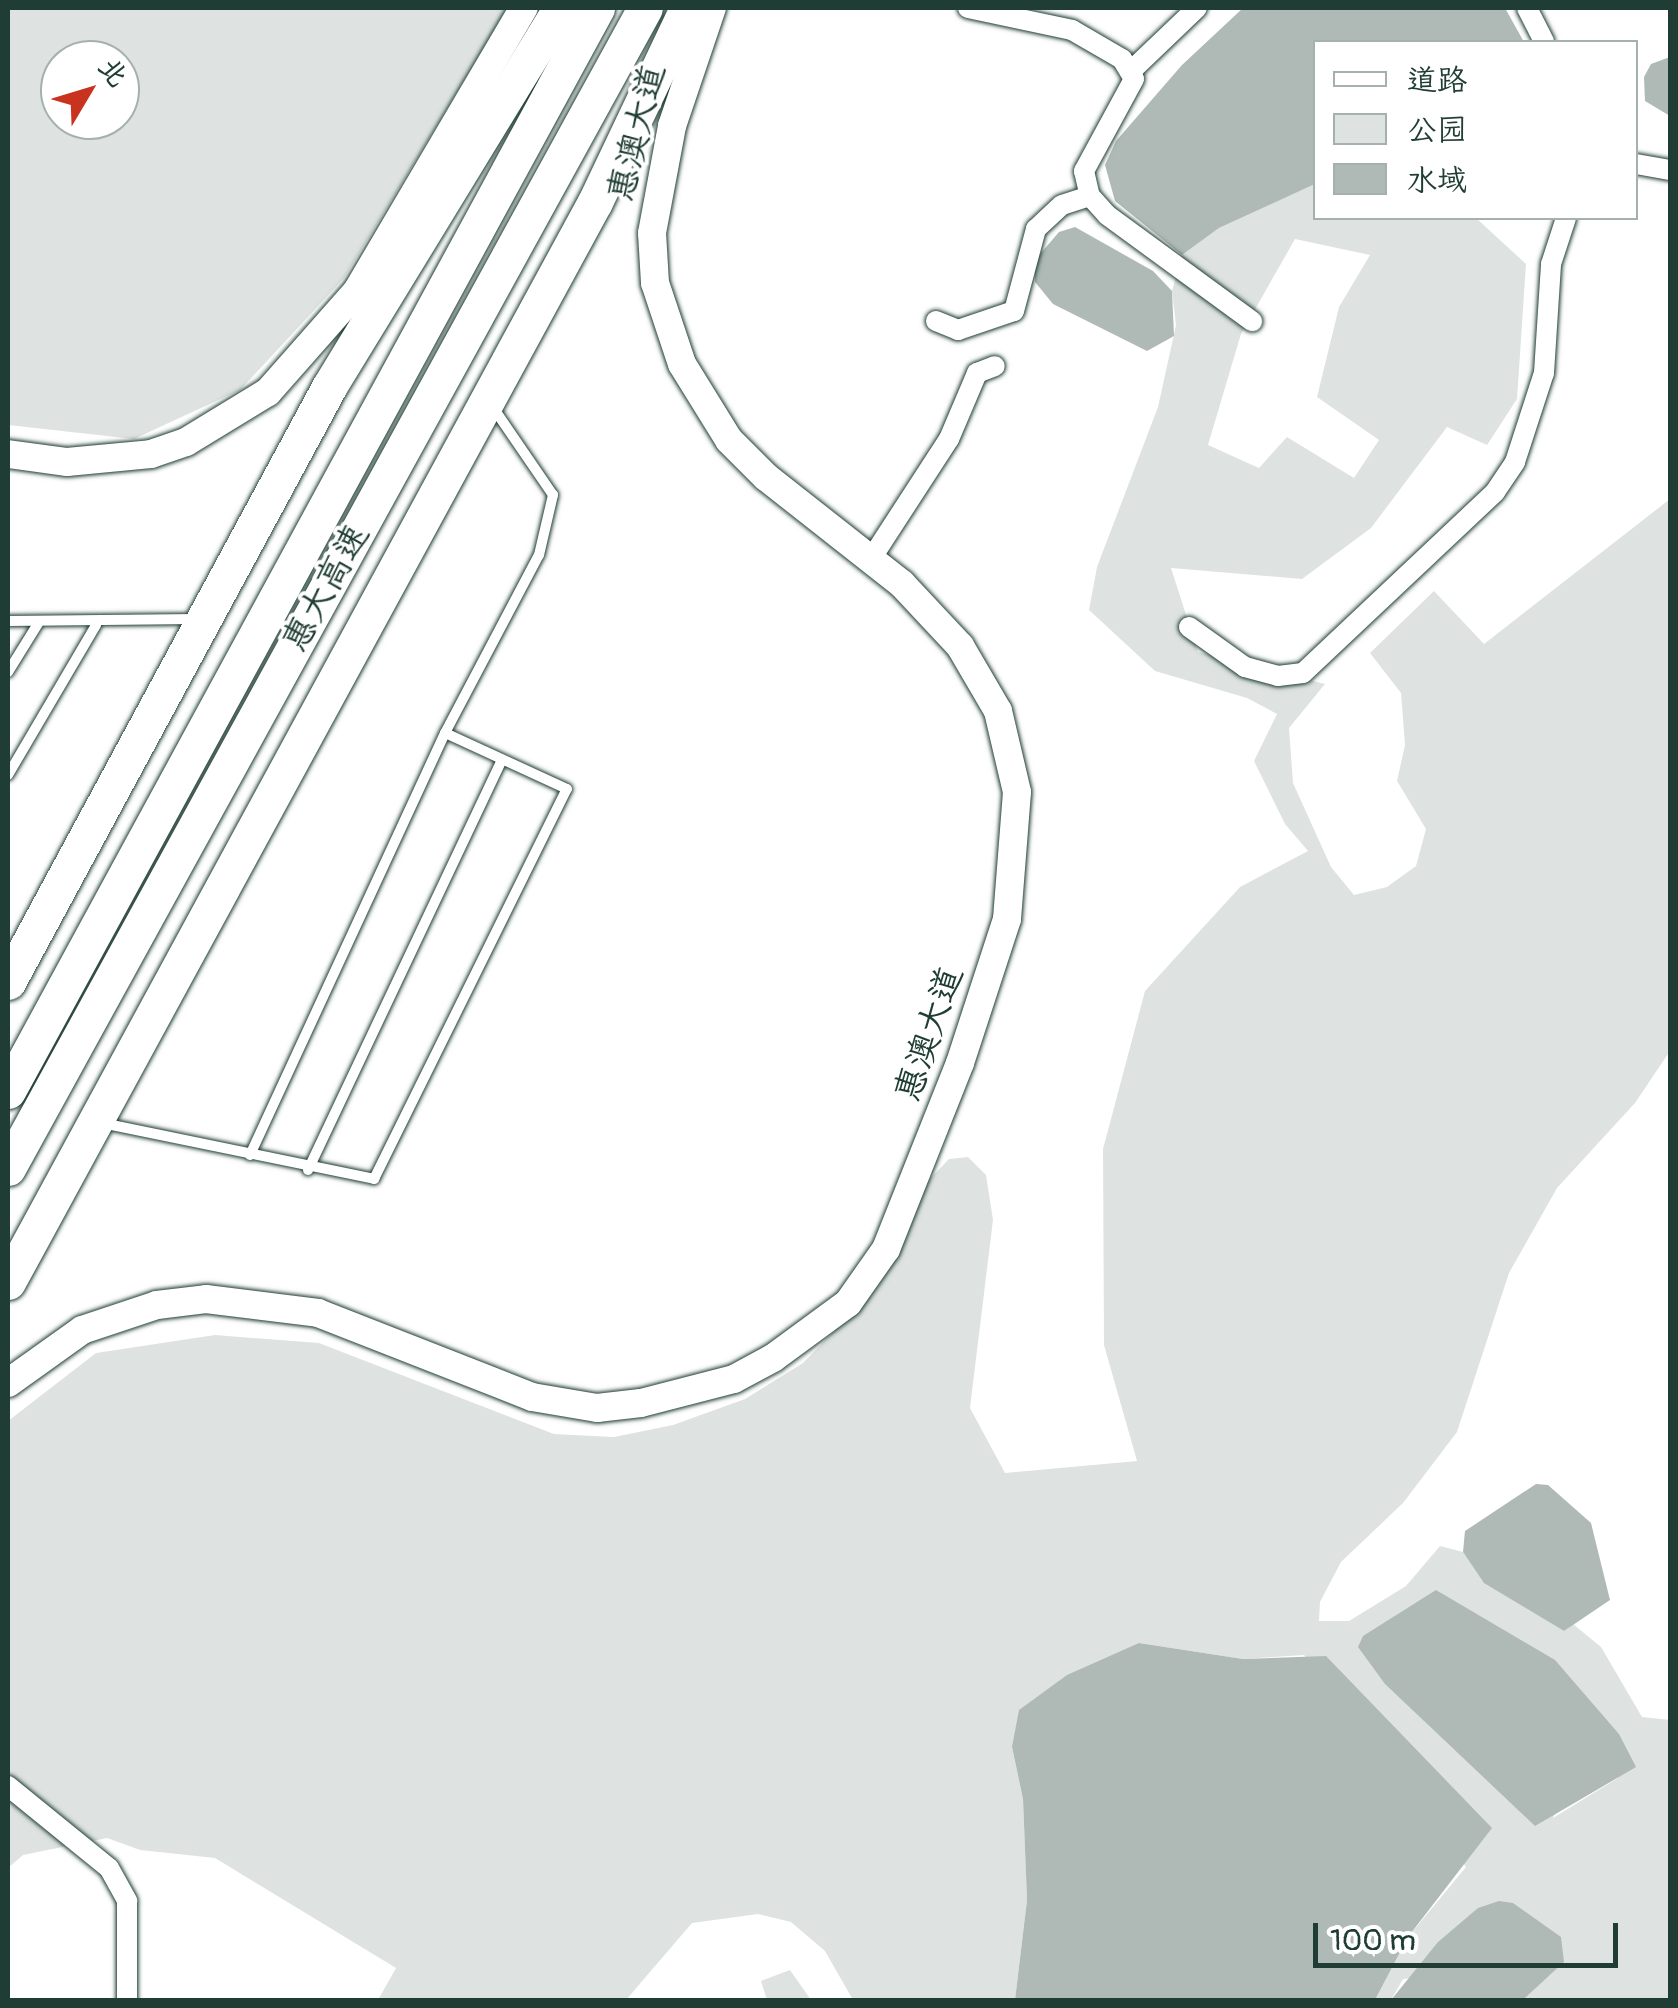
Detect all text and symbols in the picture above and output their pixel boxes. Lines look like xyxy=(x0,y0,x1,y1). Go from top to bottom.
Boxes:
north arrow xyxy=(40,40,140,140)
legend xyxy=(1313,40,1638,220)
text: 北 xyxy=(90,51,135,94)
street label: 惠澳大道 xyxy=(600,60,674,206)
text: 道路 xyxy=(1407,62,1467,99)
text: 公园 xyxy=(1407,112,1467,149)
text: 水域 xyxy=(1407,162,1467,199)
street label: 惠大高速 xyxy=(274,517,378,659)
street label: 惠澳大道 xyxy=(886,961,972,1107)
scale bar xyxy=(1318,1903,1623,1965)
text: 100 m xyxy=(1330,1922,1416,1959)

